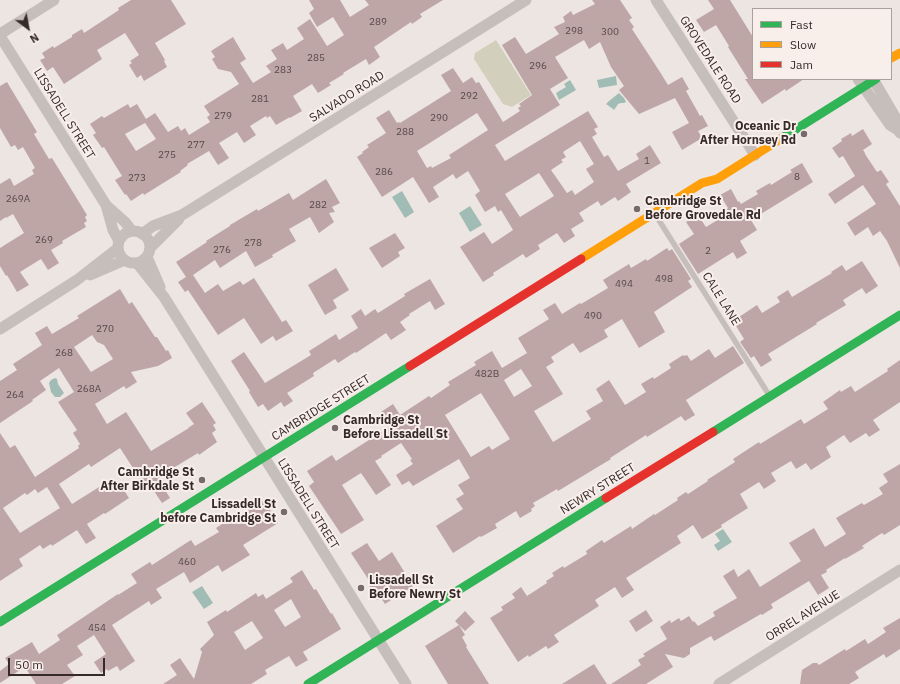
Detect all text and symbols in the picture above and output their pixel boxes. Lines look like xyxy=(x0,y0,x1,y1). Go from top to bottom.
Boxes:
north arrow xyxy=(8,8,48,48)
legend xyxy=(752,8,892,80)
street label: GROVEDALE ROAD xyxy=(676,13,744,107)
house number: 289 xyxy=(369,16,387,28)
text: Fast xyxy=(790,17,813,32)
house number: 298 xyxy=(565,25,583,37)
house number: 300 xyxy=(601,26,619,38)
text: N xyxy=(27,30,41,46)
text: Slow xyxy=(790,37,816,52)
house number: 285 xyxy=(307,52,325,64)
text: Jam xyxy=(790,57,813,72)
house number: 296 xyxy=(529,60,547,72)
house number: 283 xyxy=(274,64,292,76)
street label: LISSADELL STREET xyxy=(30,66,98,162)
street label: SALVADO ROAD xyxy=(307,68,387,126)
house number: 292 xyxy=(460,90,478,102)
house number: 281 xyxy=(251,93,269,105)
house number: 279 xyxy=(214,110,232,122)
house number: 290 xyxy=(430,112,448,124)
place label: Oceanic Dr After Hornsey Rd xyxy=(700,120,796,148)
house number: 288 xyxy=(396,126,414,138)
marker: Oceanic Dr After Hornsey Rd xyxy=(799,129,809,139)
house number: 277 xyxy=(187,139,205,151)
house number: 275 xyxy=(158,149,176,161)
house number: 1 xyxy=(644,155,650,167)
house number: 286 xyxy=(375,166,393,178)
house number: 8 xyxy=(794,171,800,183)
house number: 273 xyxy=(128,172,146,184)
house number: 269A xyxy=(6,193,30,205)
place label: Cambridge St Before Grovedale Rd xyxy=(645,195,761,223)
house number: 282 xyxy=(309,199,327,211)
marker: Cambridge St Before Grovedale Rd xyxy=(632,204,642,214)
house number: 269 xyxy=(35,234,53,246)
house number: 278 xyxy=(244,237,262,249)
house number: 276 xyxy=(213,244,231,256)
house number: 2 xyxy=(705,245,711,257)
street label: CALE LANE xyxy=(699,270,743,328)
house number: 498 xyxy=(655,273,673,285)
house number: 494 xyxy=(615,278,633,290)
house number: 490 xyxy=(584,310,602,322)
house number: 270 xyxy=(96,323,114,335)
house number: 268 xyxy=(55,347,73,359)
house number: 482B xyxy=(475,368,499,380)
street label: CAMBRIDGE STREET xyxy=(269,372,373,444)
house number: 268A xyxy=(77,383,101,395)
house number: 264 xyxy=(6,389,24,401)
place label: Cambridge St Before Lissadell St xyxy=(343,414,448,442)
marker: Cambridge St Before Lissadell St xyxy=(330,423,340,433)
street label: LISSADELL STREET xyxy=(274,456,342,552)
street label: NEWRY STREET xyxy=(558,460,638,518)
place label: Cambridge St After Birkdale St xyxy=(100,466,194,494)
marker: Cambridge St After Birkdale St xyxy=(197,475,207,485)
place label: Lissadell St before Cambridge St xyxy=(160,498,276,526)
marker: Lissadell St before Cambridge St xyxy=(279,507,289,517)
house number: 460 xyxy=(178,556,196,568)
place label: Lissadell St Before Newry St xyxy=(369,574,461,602)
marker: Lissadell St Before Newry St xyxy=(356,583,366,593)
street label: ORREL AVENUE xyxy=(763,587,843,645)
house number: 454 xyxy=(88,622,106,634)
scale bar xyxy=(10,650,107,676)
text: 50 m xyxy=(15,657,43,672)

